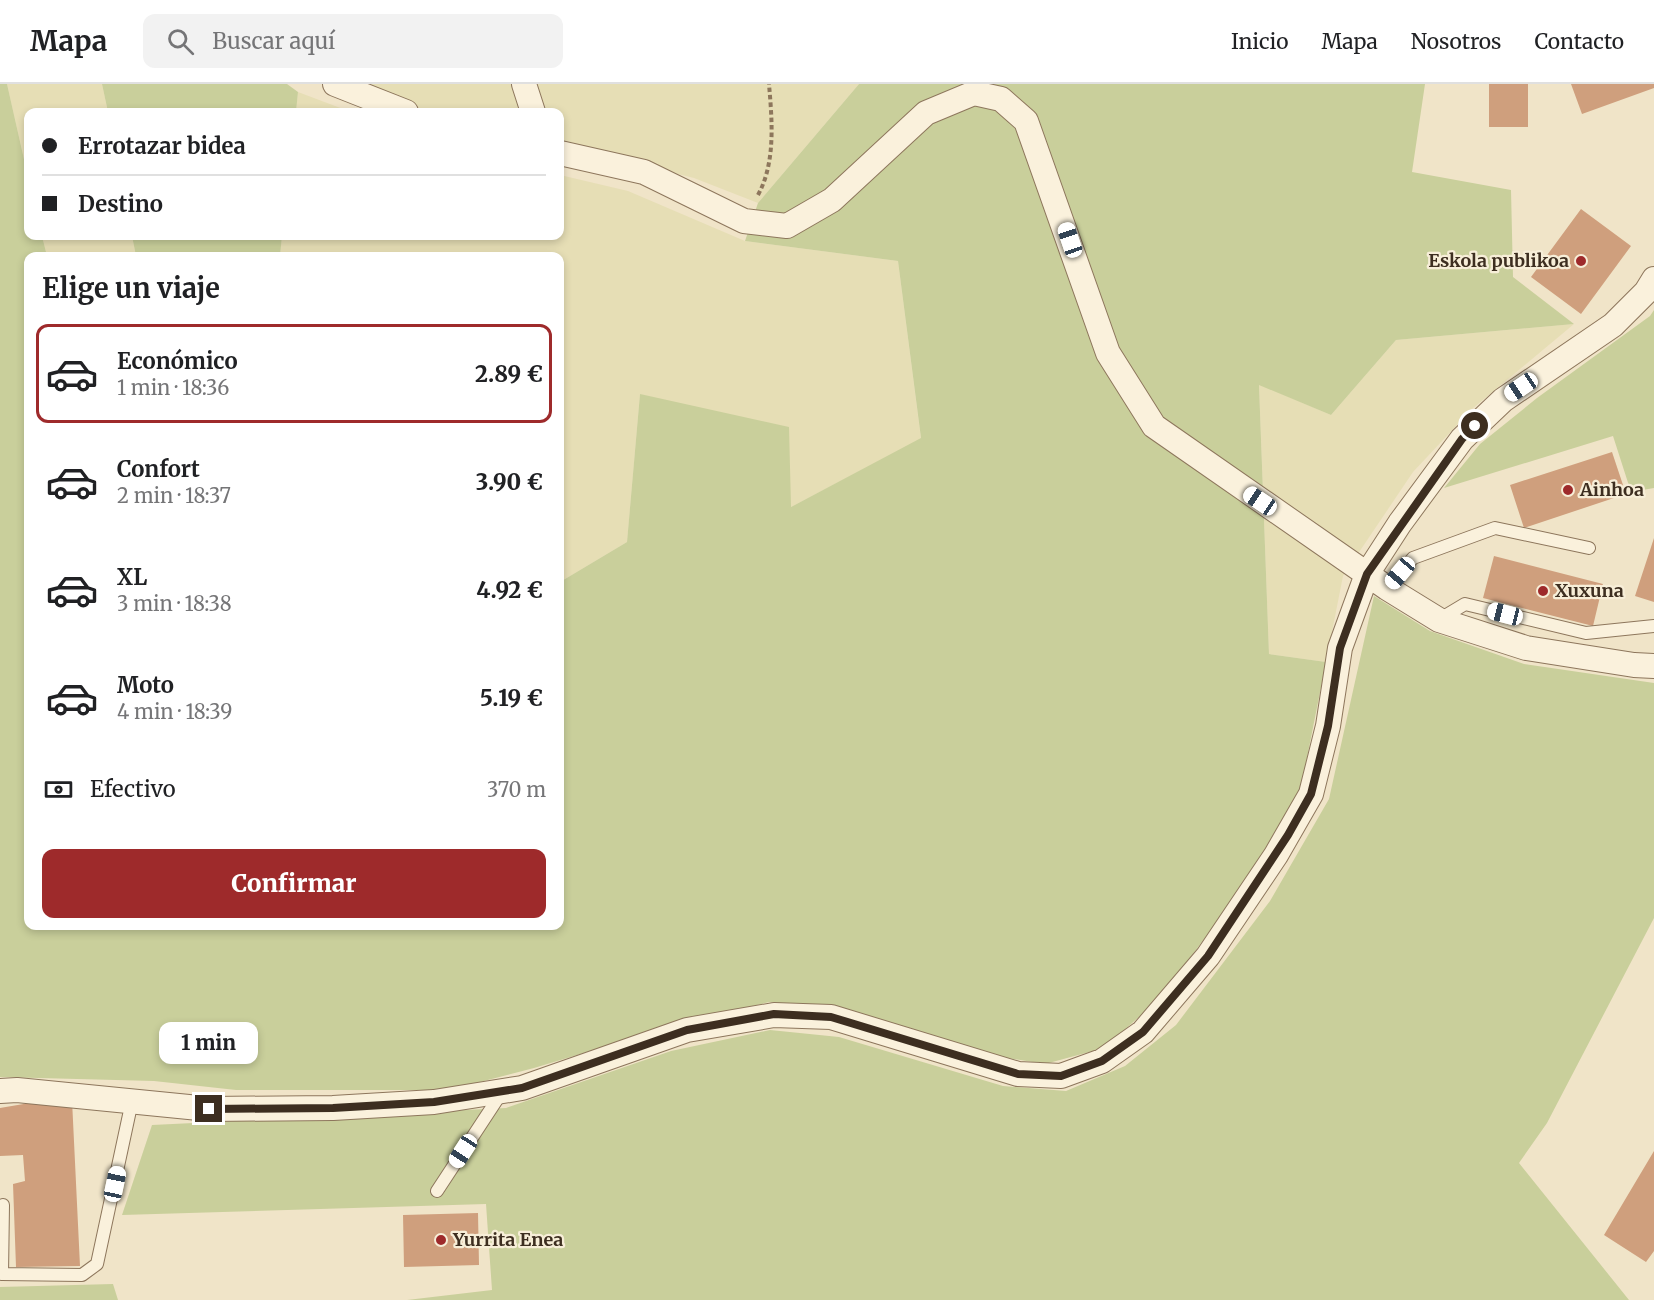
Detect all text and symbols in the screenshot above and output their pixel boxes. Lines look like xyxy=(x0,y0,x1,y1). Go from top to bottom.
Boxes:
search box xyxy=(143,14,563,68)
text: Mapa xyxy=(30,23,107,59)
icon: search xyxy=(164,25,197,58)
text: Buscar aquí xyxy=(212,27,335,55)
text: Inicio xyxy=(1231,28,1289,55)
text: Mapa xyxy=(1322,28,1378,55)
text: Nosotros xyxy=(1411,28,1501,55)
text: Contacto xyxy=(1534,28,1624,55)
text: Errotazar bidea xyxy=(78,132,246,160)
text: Destino xyxy=(78,190,163,218)
car xyxy=(1056,220,1084,260)
place label: Eskola publikoa xyxy=(1428,249,1569,272)
marker: Eskola publikoa xyxy=(1574,254,1588,268)
text: Elige un viaje xyxy=(42,271,220,305)
icon: car xyxy=(45,347,99,401)
text: Económico xyxy=(117,347,238,375)
text: 2.89 € xyxy=(475,360,543,388)
car xyxy=(1501,369,1541,405)
text: 1 min · 18:36 xyxy=(117,375,229,400)
route start xyxy=(1461,412,1488,439)
icon: car xyxy=(45,455,99,509)
text: Confort xyxy=(117,455,200,483)
text: 3.90 € xyxy=(476,468,543,496)
place label: Ainhoa xyxy=(1579,478,1644,501)
text: 2 min · 18:37 xyxy=(117,483,231,508)
car xyxy=(1240,483,1280,519)
marker: Ainhoa xyxy=(1561,483,1575,497)
car xyxy=(1382,553,1418,593)
icon: car xyxy=(45,563,99,617)
text: XL xyxy=(117,563,147,591)
text: 4.92 € xyxy=(476,576,543,604)
place label: Xuxuna xyxy=(1555,579,1624,602)
marker: Xuxuna xyxy=(1536,584,1550,598)
text: 3 min · 18:38 xyxy=(117,591,232,616)
car xyxy=(1485,601,1525,627)
icon: car xyxy=(45,671,99,725)
text: Moto xyxy=(117,671,174,699)
text: 5.19 € xyxy=(480,684,543,712)
text: 4 min · 18:39 xyxy=(117,699,232,724)
icon: cash xyxy=(42,773,75,806)
text: Efectivo xyxy=(90,775,176,803)
text: 370 m xyxy=(487,777,546,802)
button: Confirmar xyxy=(42,849,546,918)
callout: 1 min xyxy=(160,1022,258,1064)
text: 1 min xyxy=(181,1030,236,1055)
route end xyxy=(195,1095,222,1122)
car xyxy=(446,1131,480,1171)
car xyxy=(102,1165,128,1203)
place label: Yurrita Enea xyxy=(452,1228,563,1251)
marker: Yurrita Enea xyxy=(434,1233,448,1247)

